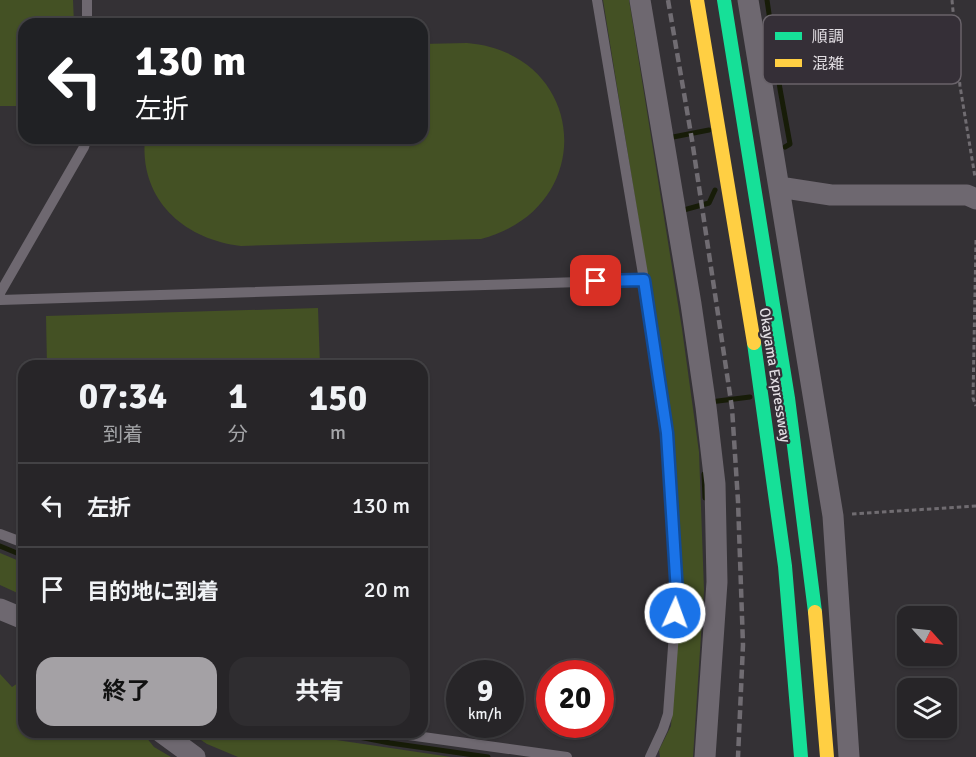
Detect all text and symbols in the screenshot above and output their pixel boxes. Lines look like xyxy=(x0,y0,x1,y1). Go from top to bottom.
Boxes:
legend xyxy=(763,15,961,84)
text: 順調 xyxy=(812,27,844,47)
text: 130 m xyxy=(135,36,246,87)
icon: left xyxy=(36,42,114,120)
text: 混雑 xyxy=(812,54,844,74)
text: 左折 xyxy=(135,93,189,126)
pin xyxy=(570,255,621,306)
icon: arrive xyxy=(579,264,612,297)
street label: Okayama Expressway xyxy=(755,306,795,444)
text: 07:34 xyxy=(79,374,167,419)
text: 1 xyxy=(228,374,248,419)
text: 150 xyxy=(309,376,367,421)
text: m xyxy=(330,420,346,445)
text: 到着 xyxy=(103,422,143,447)
text: 分 xyxy=(228,422,248,447)
icon: left xyxy=(36,489,69,522)
text: 130 m xyxy=(352,492,410,519)
text: 左折 xyxy=(87,494,131,521)
icon: arrive xyxy=(36,573,69,606)
text: 20 m xyxy=(364,576,410,603)
text: 目的地に到着 xyxy=(87,578,219,605)
position arrow xyxy=(643,581,707,645)
north arrow xyxy=(897,606,957,666)
map controls xyxy=(897,606,957,738)
button: 終了 xyxy=(36,657,217,726)
button: 共有 xyxy=(229,657,410,726)
speed limit sign: 20 xyxy=(536,660,614,738)
text: 9 xyxy=(477,673,493,710)
button: layers xyxy=(897,678,957,738)
text: km/h xyxy=(468,705,502,723)

